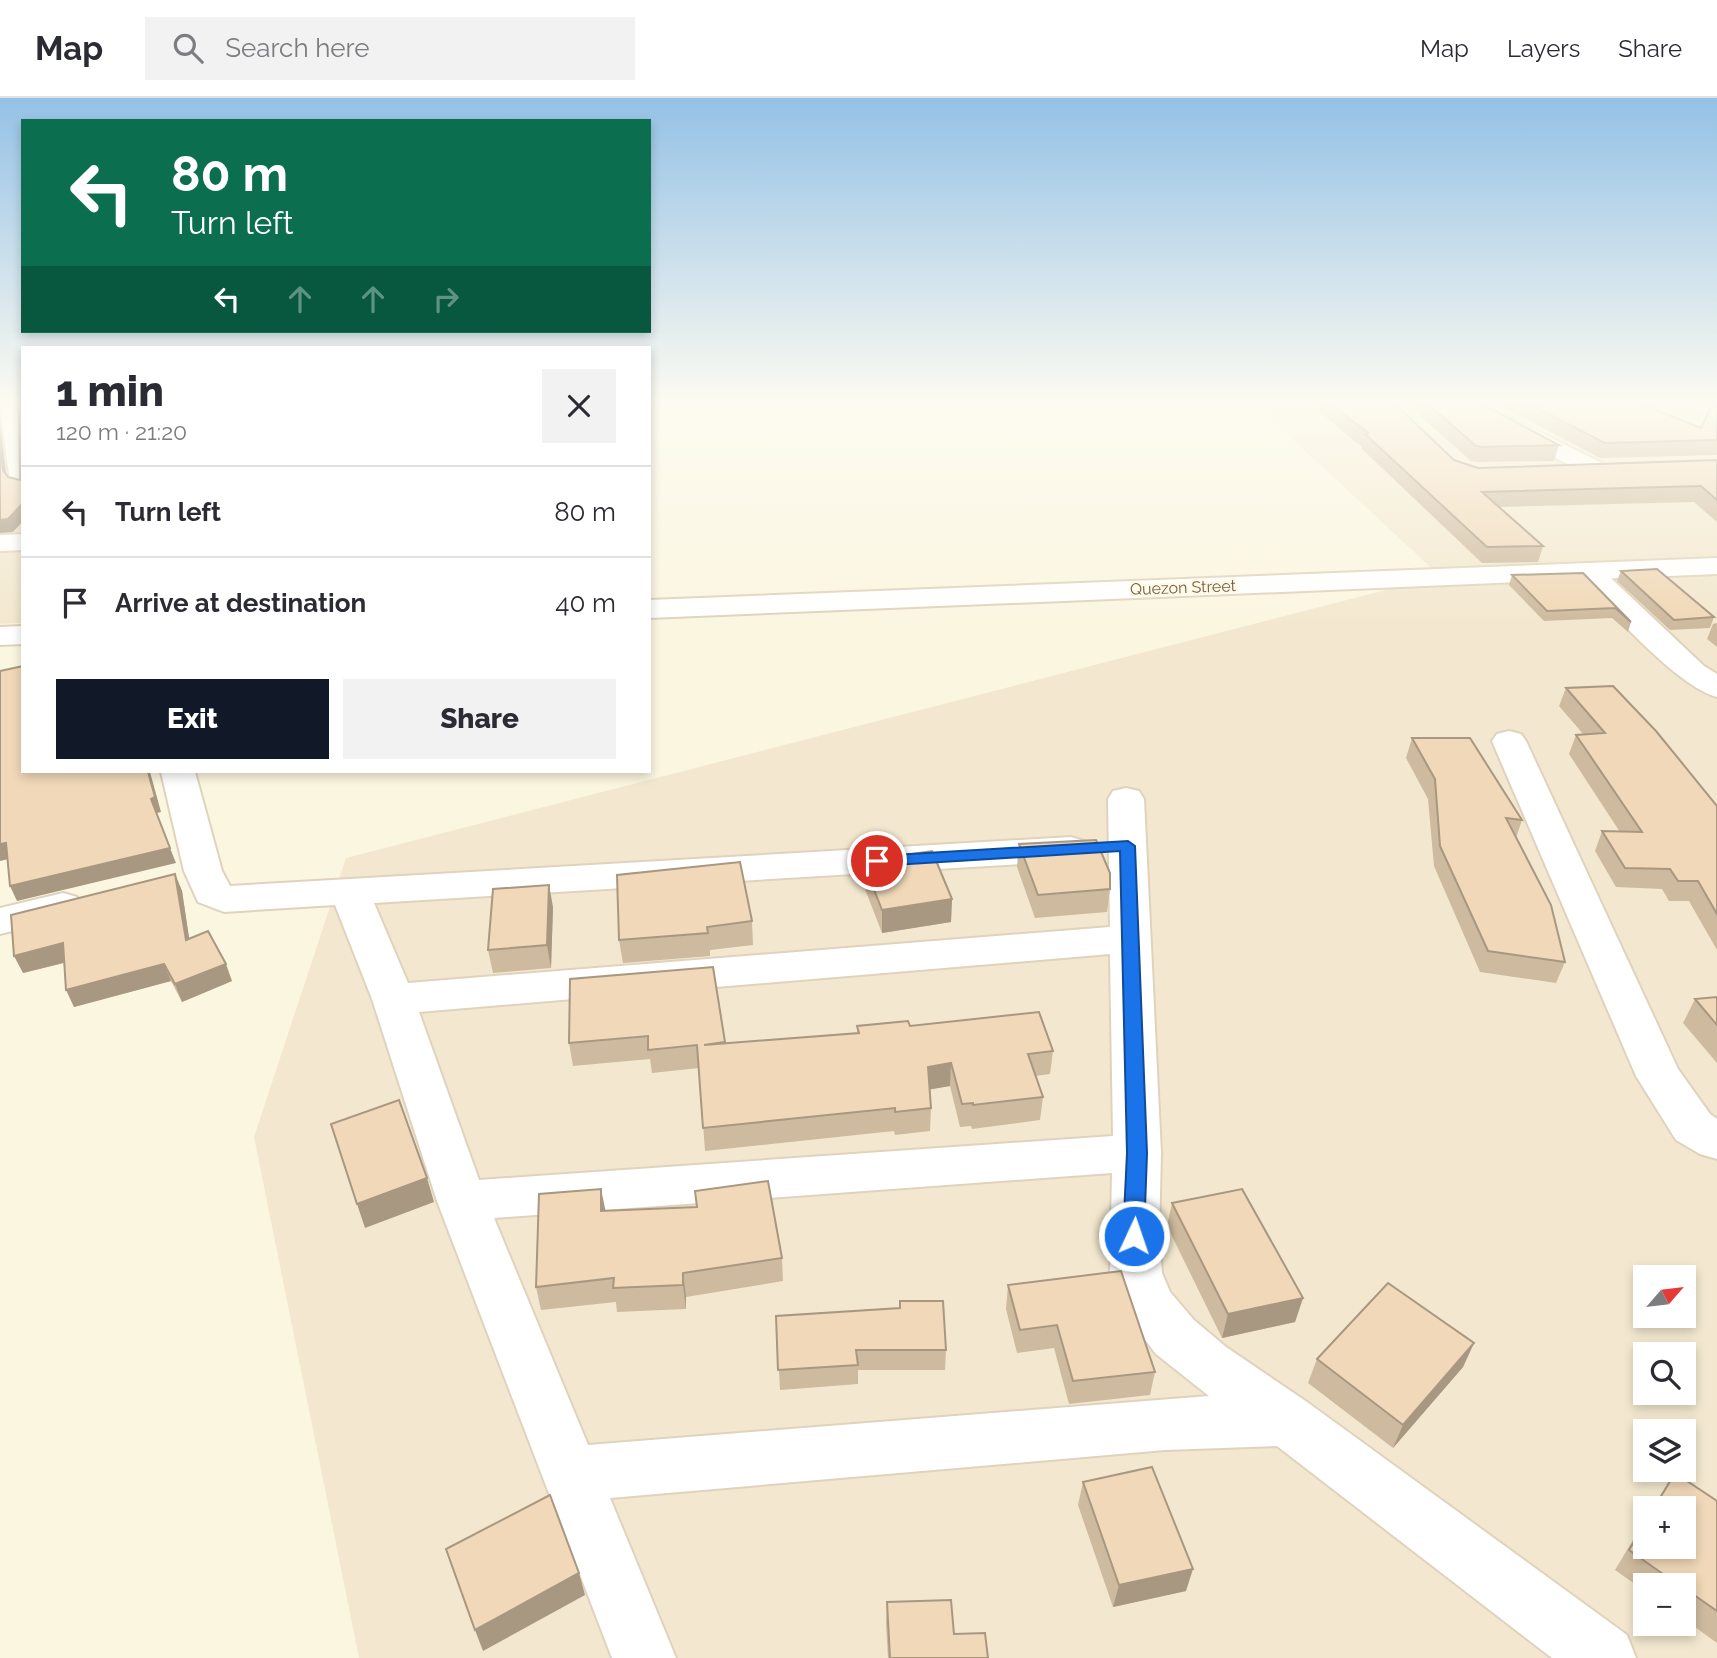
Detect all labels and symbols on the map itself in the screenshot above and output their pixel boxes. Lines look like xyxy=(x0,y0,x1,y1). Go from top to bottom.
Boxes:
street label: Quezon Street xyxy=(1130,576,1237,599)
pin xyxy=(847,831,907,891)
position arrow xyxy=(1097,1199,1171,1273)
north arrow xyxy=(1633,1265,1696,1328)

